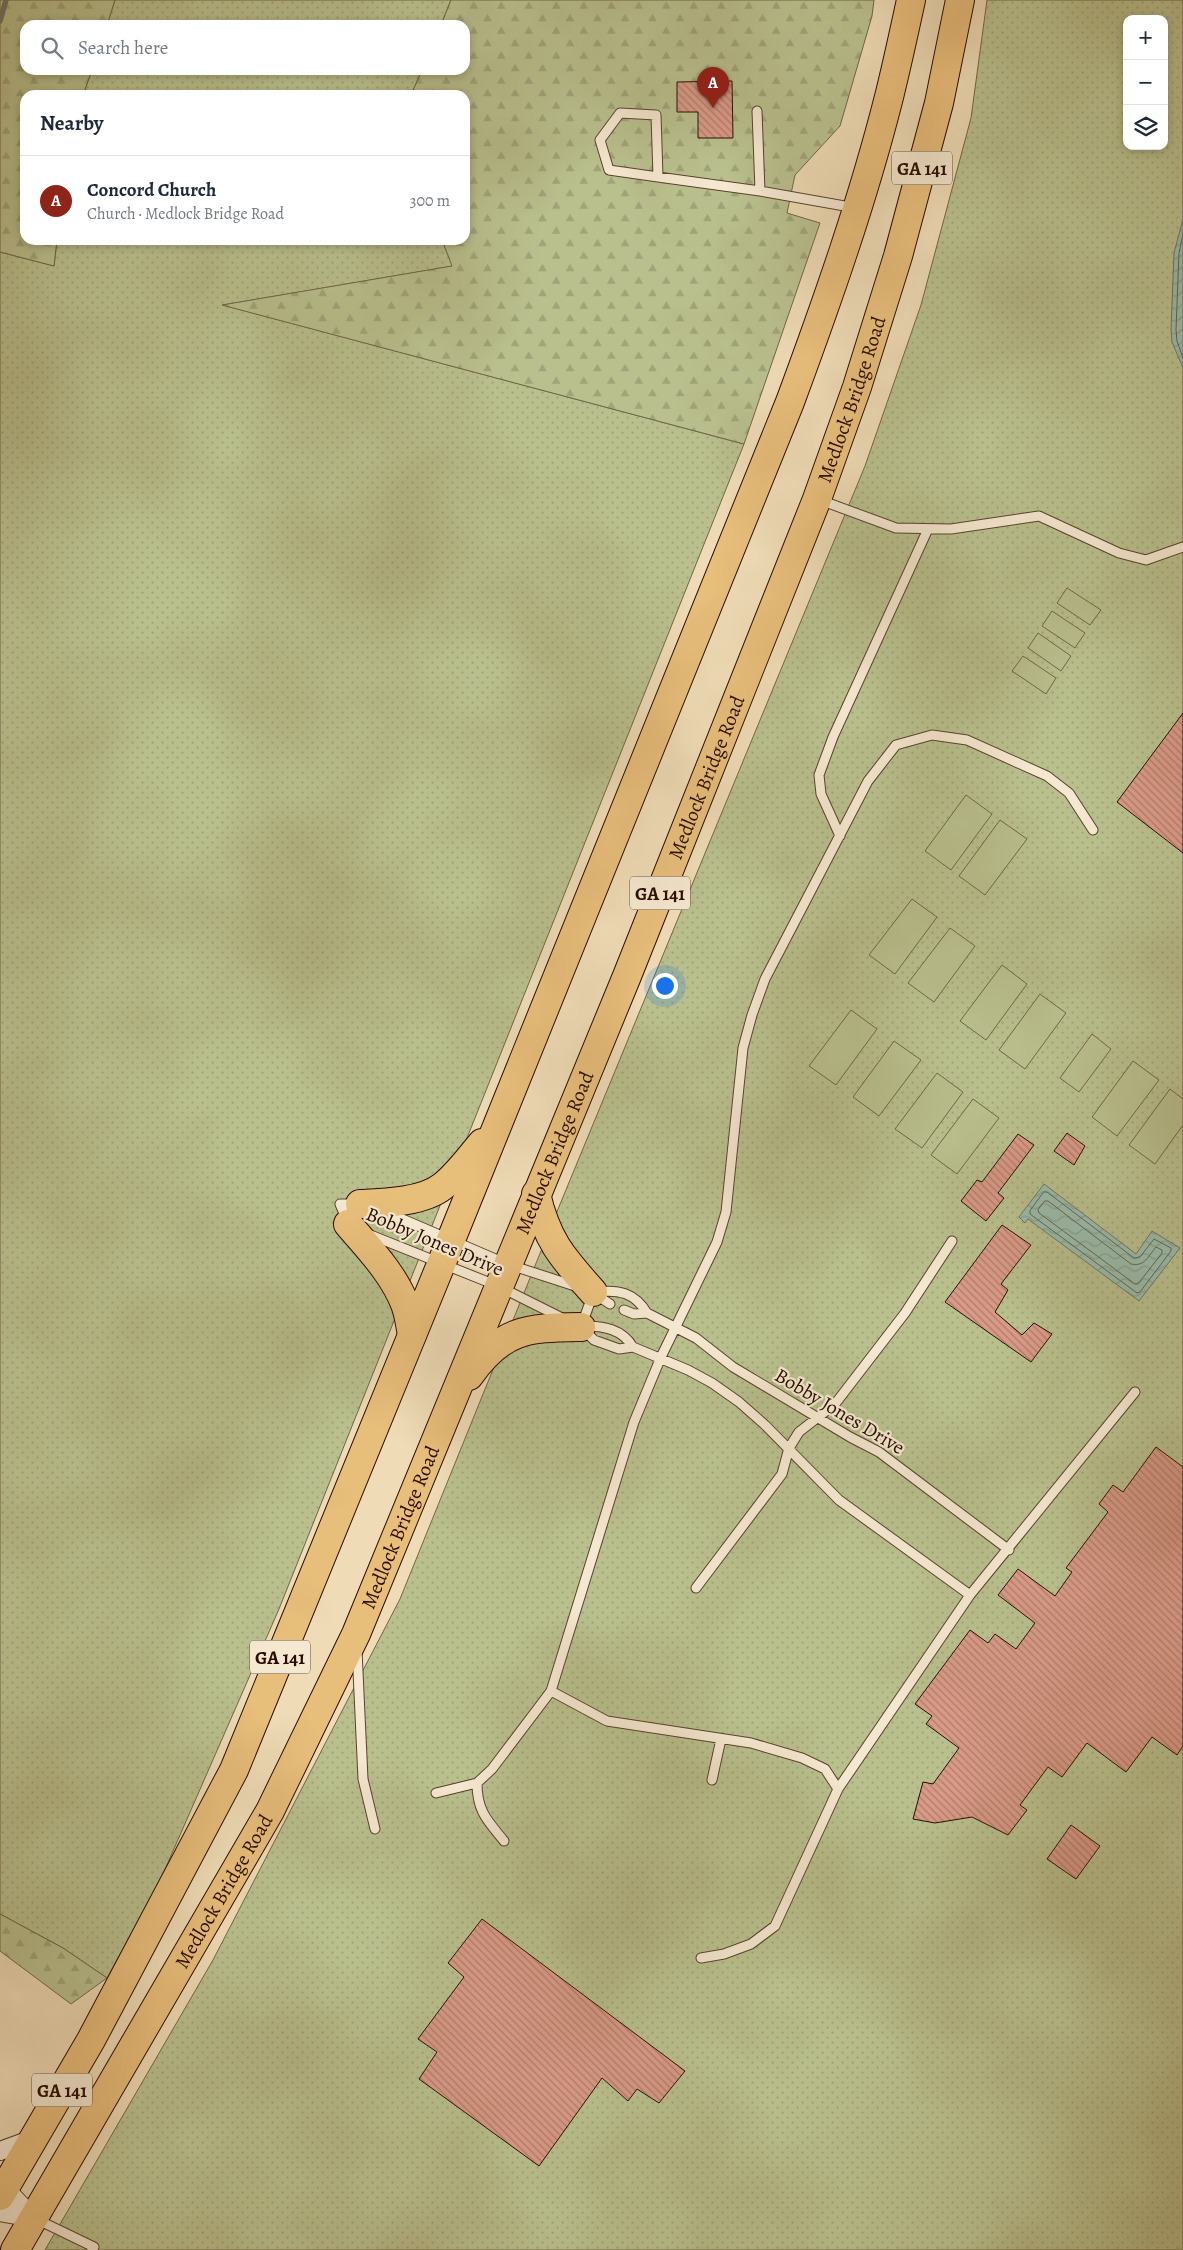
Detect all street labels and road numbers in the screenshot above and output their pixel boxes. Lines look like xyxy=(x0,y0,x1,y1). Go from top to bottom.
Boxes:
road number: GA 141 xyxy=(892,152,952,184)
street label: Medlock Bridge Road xyxy=(811,313,892,486)
street label: Medlock Bridge Road xyxy=(662,691,751,863)
road number: GA 141 xyxy=(630,876,690,910)
street label: Medlock Bridge Road xyxy=(509,1067,600,1238)
street label: Bobby Jones Drive xyxy=(362,1200,508,1283)
street label: Bobby Jones Drive xyxy=(770,1362,910,1461)
street label: Medlock Bridge Road xyxy=(355,1442,446,1613)
road number: GA 141 xyxy=(250,1640,310,1674)
street label: Medlock Bridge Road xyxy=(169,1809,279,1973)
road number: GA 141 xyxy=(32,2074,92,2106)

